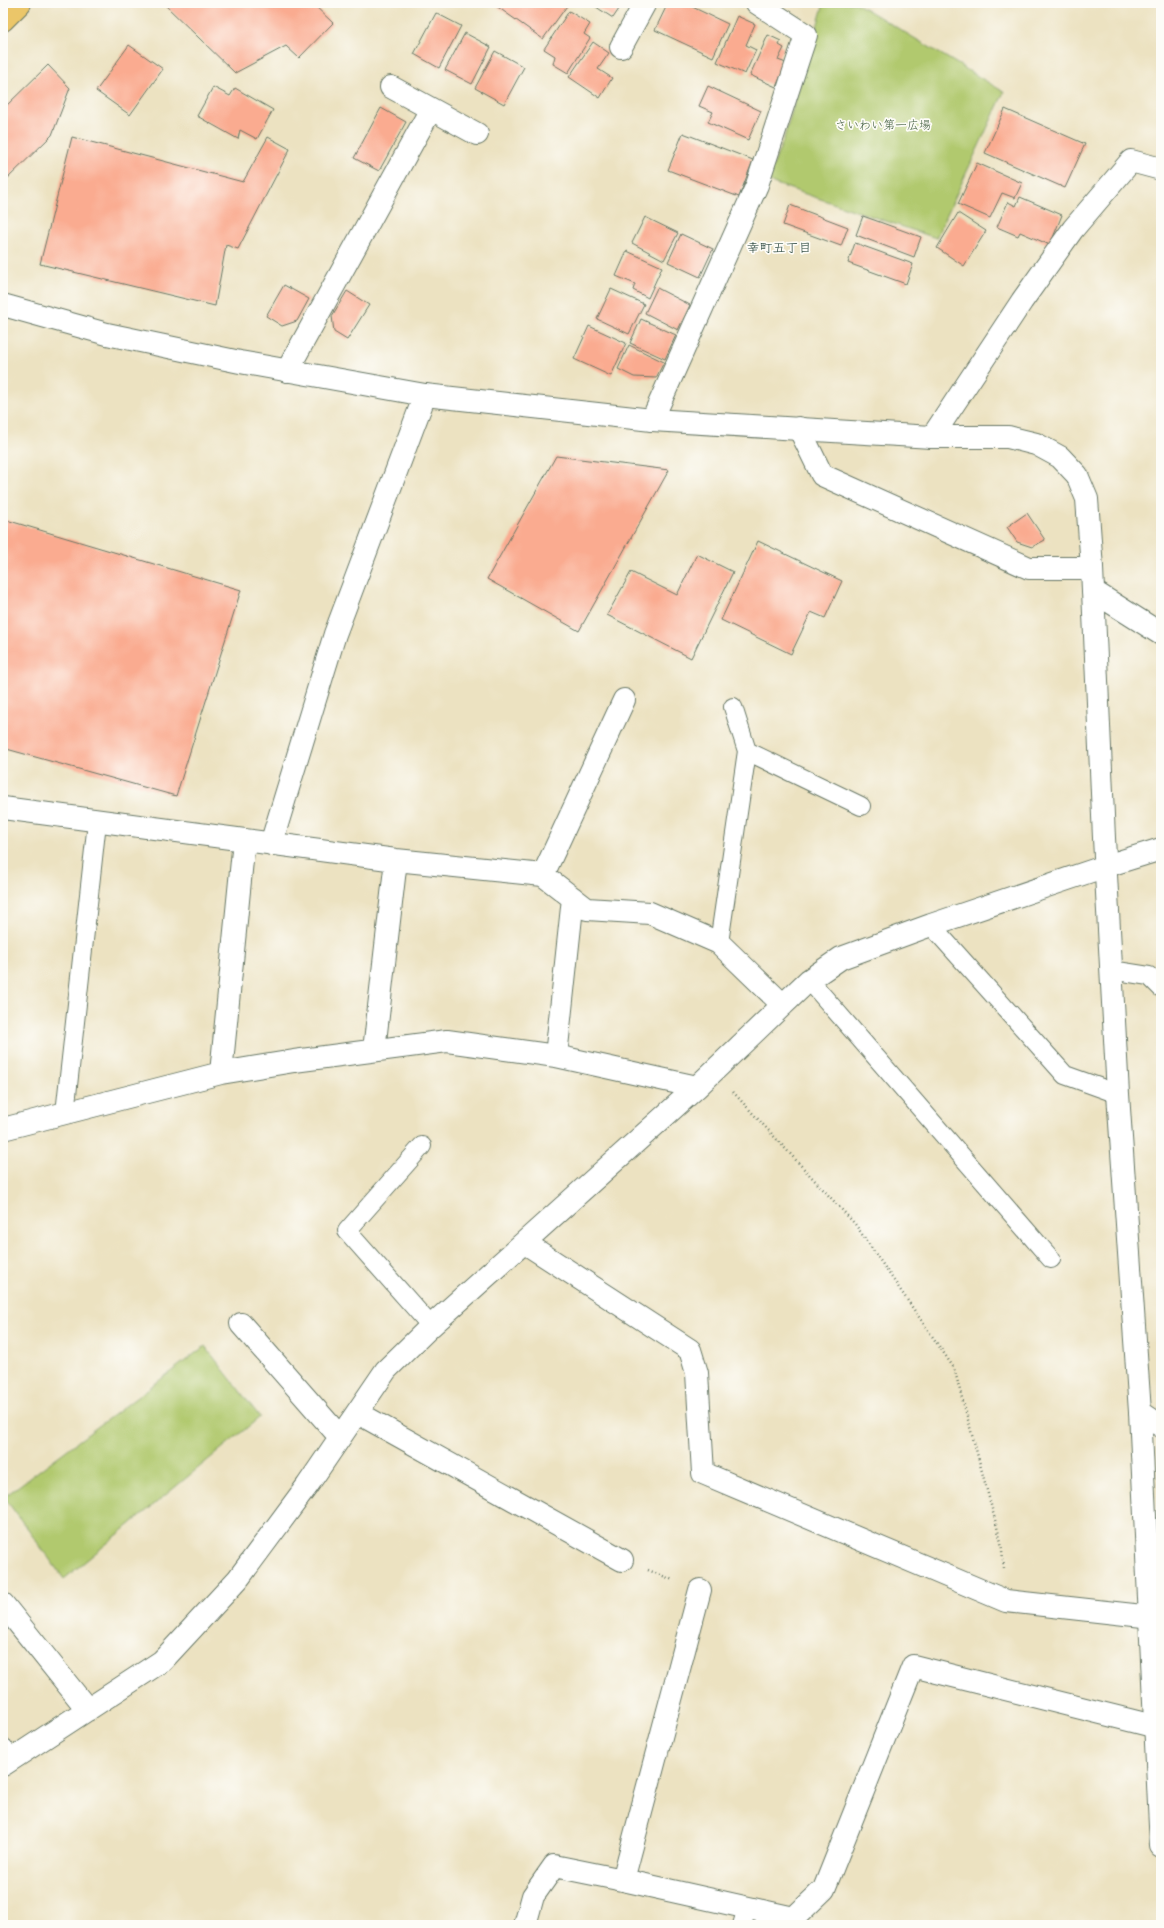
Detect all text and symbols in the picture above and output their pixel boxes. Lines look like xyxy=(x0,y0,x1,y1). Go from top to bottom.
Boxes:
park label: さいわい第一広場 xyxy=(835,118,931,133)
district label: 幸町五丁目 xyxy=(746,240,812,256)

